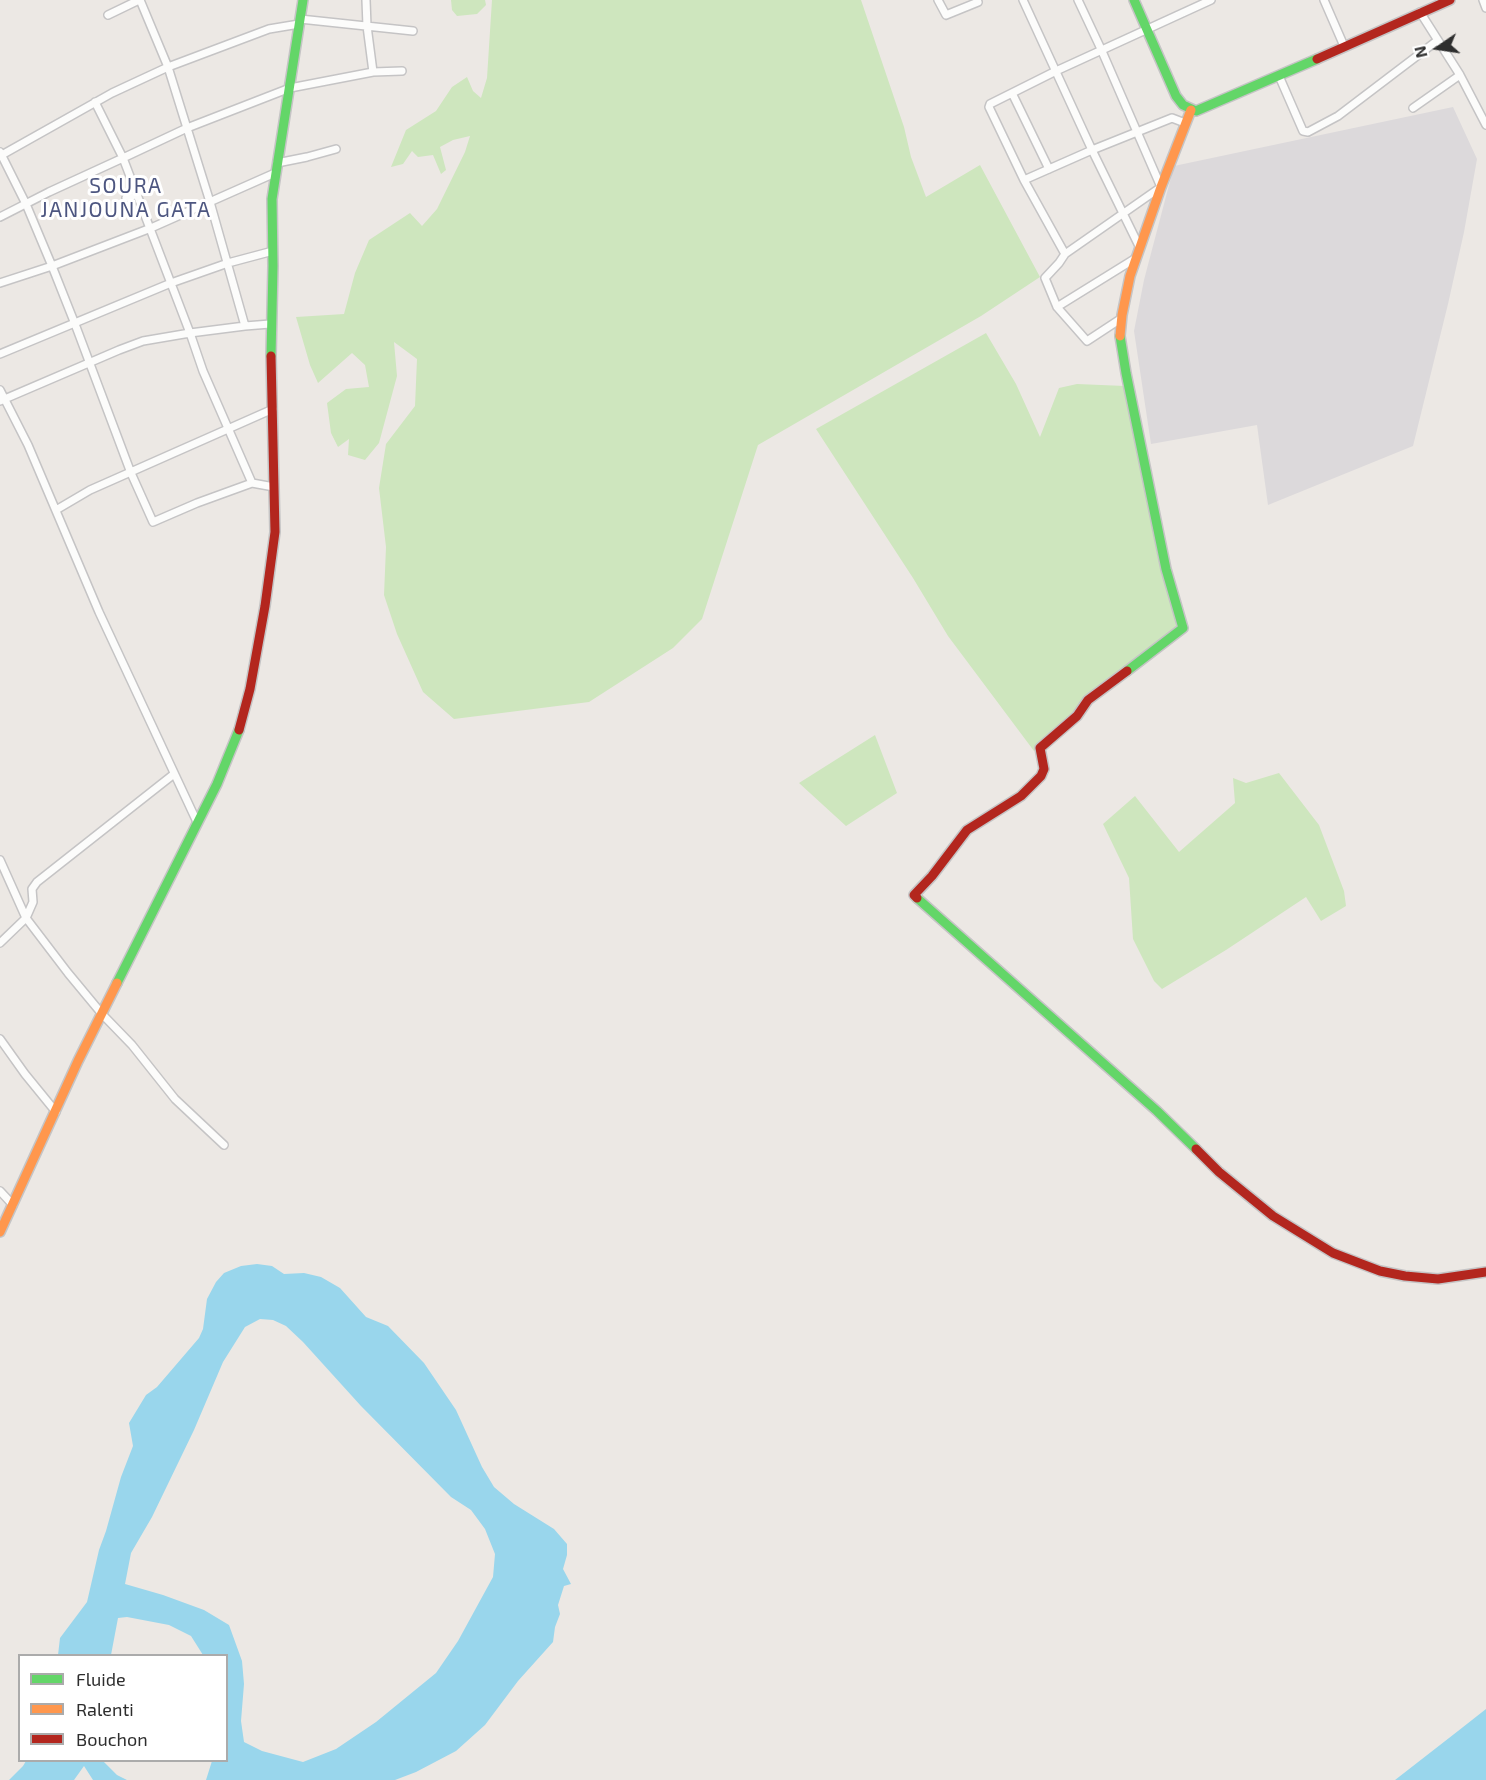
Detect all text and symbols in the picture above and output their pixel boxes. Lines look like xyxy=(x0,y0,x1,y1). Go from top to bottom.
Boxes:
north arrow xyxy=(1408,18,1468,78)
text: N xyxy=(1409,44,1431,60)
district label: SOURA JANJOUNA GATA xyxy=(40,173,212,223)
legend xyxy=(18,1654,228,1762)
text: Fluide xyxy=(76,1668,126,1690)
text: Ralenti xyxy=(76,1698,134,1720)
text: Bouchon xyxy=(76,1728,148,1750)

